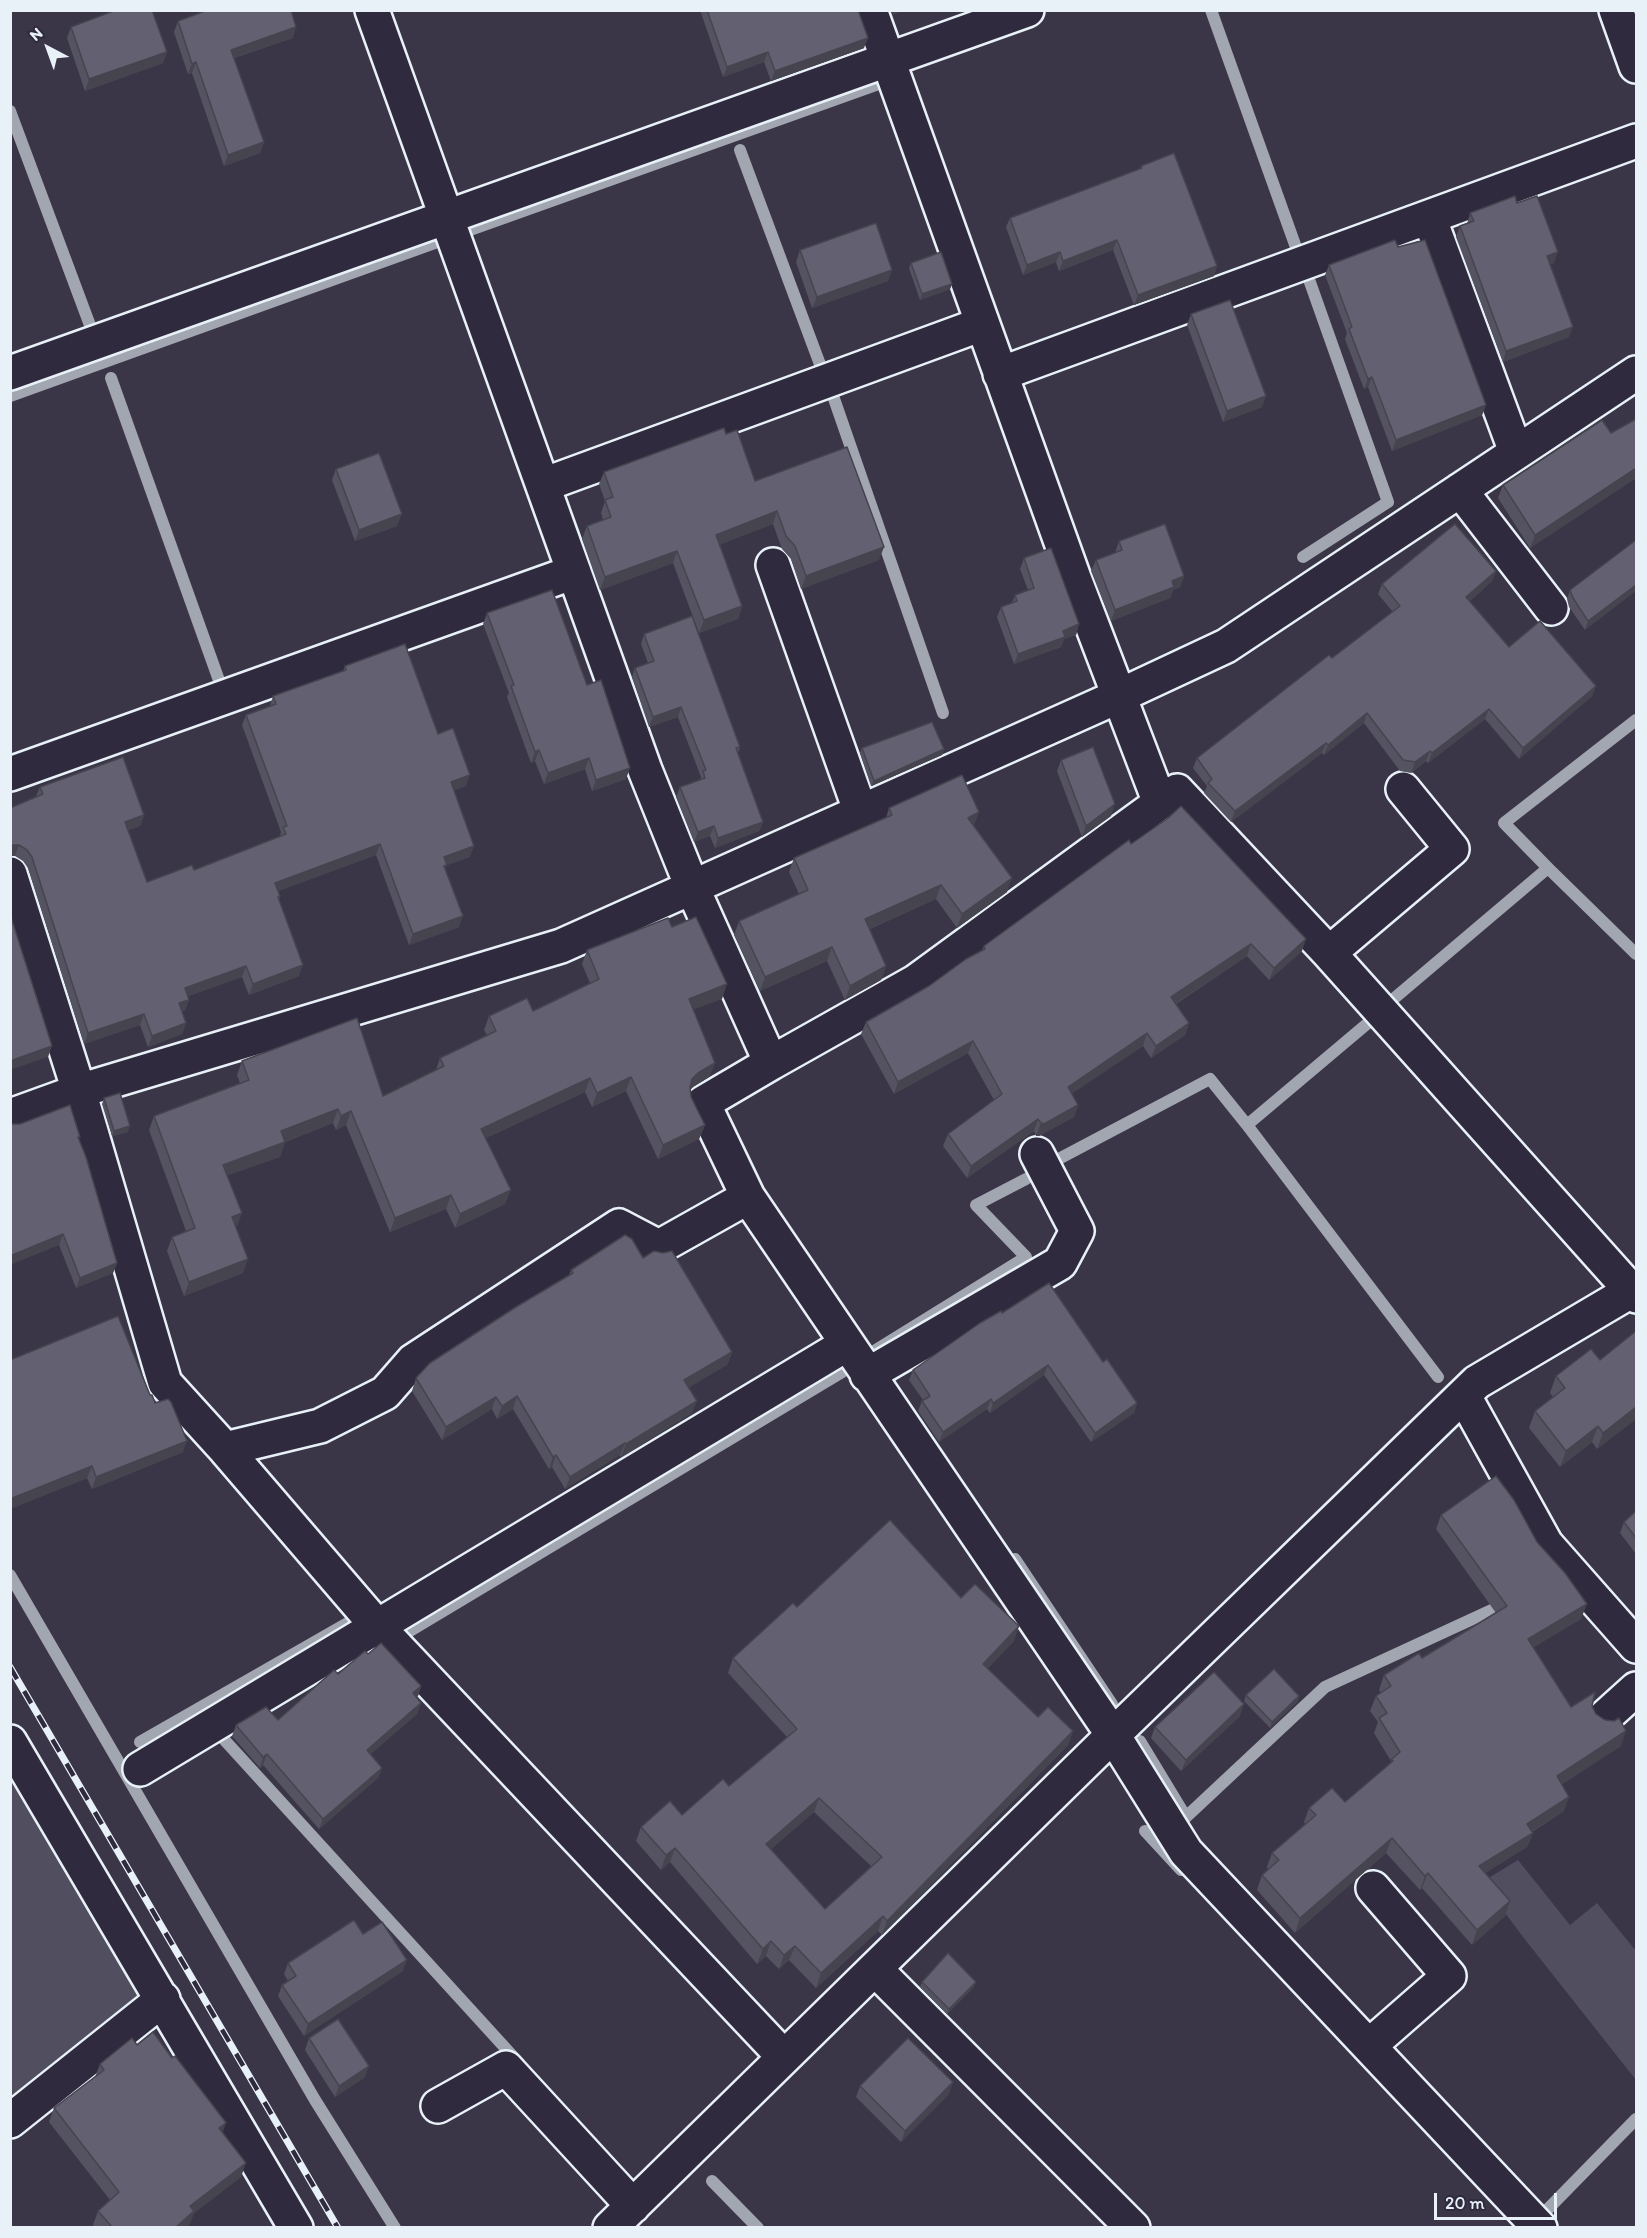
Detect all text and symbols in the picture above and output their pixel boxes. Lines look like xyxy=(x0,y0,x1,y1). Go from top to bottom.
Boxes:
north arrow xyxy=(18,18,78,78)
text: N xyxy=(26,23,46,45)
scale bar xyxy=(1437,2181,1560,2219)
text: 20 m xyxy=(1445,2192,1485,2214)

